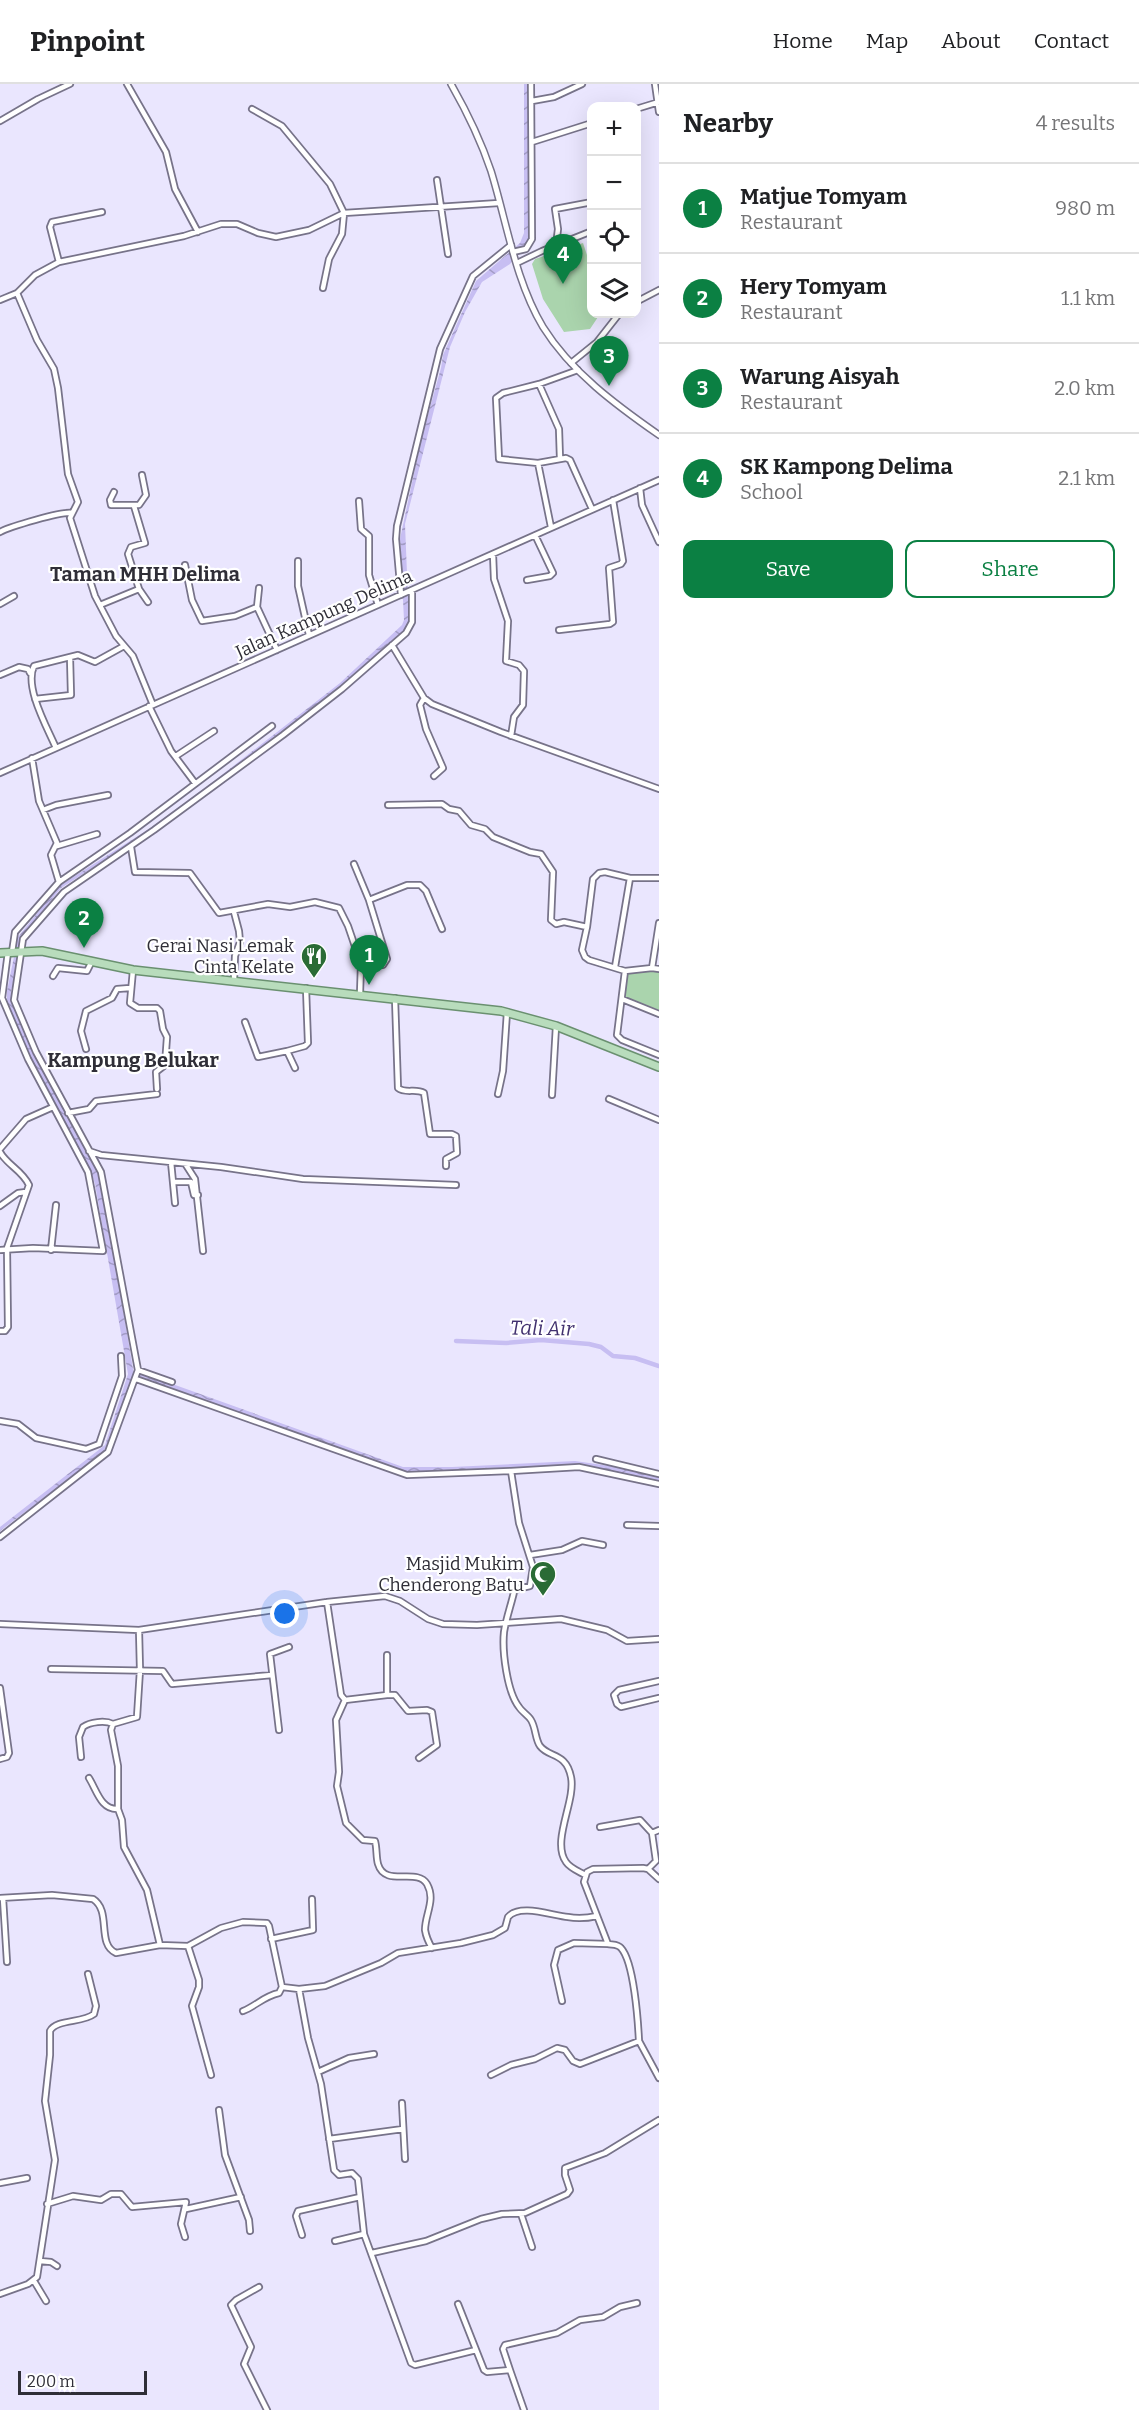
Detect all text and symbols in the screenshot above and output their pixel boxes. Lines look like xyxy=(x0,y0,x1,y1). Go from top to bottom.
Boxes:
text: Pinpoint xyxy=(30,25,145,58)
text: Home xyxy=(773,28,833,54)
text: Map xyxy=(866,28,908,54)
text: About xyxy=(941,28,1001,54)
text: Contact xyxy=(1034,28,1109,54)
map controls xyxy=(587,102,641,318)
button: + xyxy=(587,102,641,156)
text: Nearby xyxy=(683,108,773,139)
text: 4 results xyxy=(1036,111,1115,135)
button: − xyxy=(587,156,641,210)
text: Matjue Tomyam xyxy=(740,183,907,210)
text: 1 xyxy=(698,196,707,220)
text: 980 m xyxy=(1055,196,1115,220)
button: locate xyxy=(587,210,641,264)
text: Restaurant xyxy=(740,210,843,234)
pin: 4 xyxy=(544,234,582,284)
button: layers xyxy=(587,264,641,318)
text: Hery Tomyam xyxy=(740,273,887,300)
text: 2 xyxy=(697,286,708,310)
text: 1.1 km xyxy=(1061,286,1115,310)
text: Restaurant xyxy=(740,300,843,324)
pin: 3 xyxy=(590,336,628,386)
text: Warung Aisyah xyxy=(740,363,899,390)
text: 3 xyxy=(697,376,708,400)
text: 2.0 km xyxy=(1054,376,1115,400)
text: Restaurant xyxy=(740,390,843,414)
text: SK Kampong Delima xyxy=(740,453,953,480)
text: 4 xyxy=(696,466,709,490)
text: 2.1 km xyxy=(1058,466,1115,490)
text: School xyxy=(740,480,803,504)
button: Save xyxy=(683,540,893,598)
button: Share xyxy=(905,540,1115,598)
district label: Taman MHH Delima xyxy=(50,562,240,586)
street label: Jalan Kampung Delima xyxy=(231,565,416,663)
pin: 2 xyxy=(64,898,104,948)
place label: Gerai Nasi Lemak Cinta Kelate xyxy=(147,935,295,978)
pin: 1 xyxy=(350,936,388,985)
restaurant icon: Gerai Nasi Lemak Cinta Kelate xyxy=(299,941,329,979)
district label: Kampung Belukar xyxy=(47,1048,219,1072)
water label: Tali Air xyxy=(510,1315,575,1341)
place label: Masjid Mukim Chenderong Batu xyxy=(378,1553,524,1596)
mosque icon: Masjid Mukim Chenderong Batu xyxy=(528,1559,558,1597)
your location xyxy=(270,1599,299,1628)
scale bar xyxy=(18,2368,147,2396)
text: 200 m xyxy=(27,2372,75,2391)

